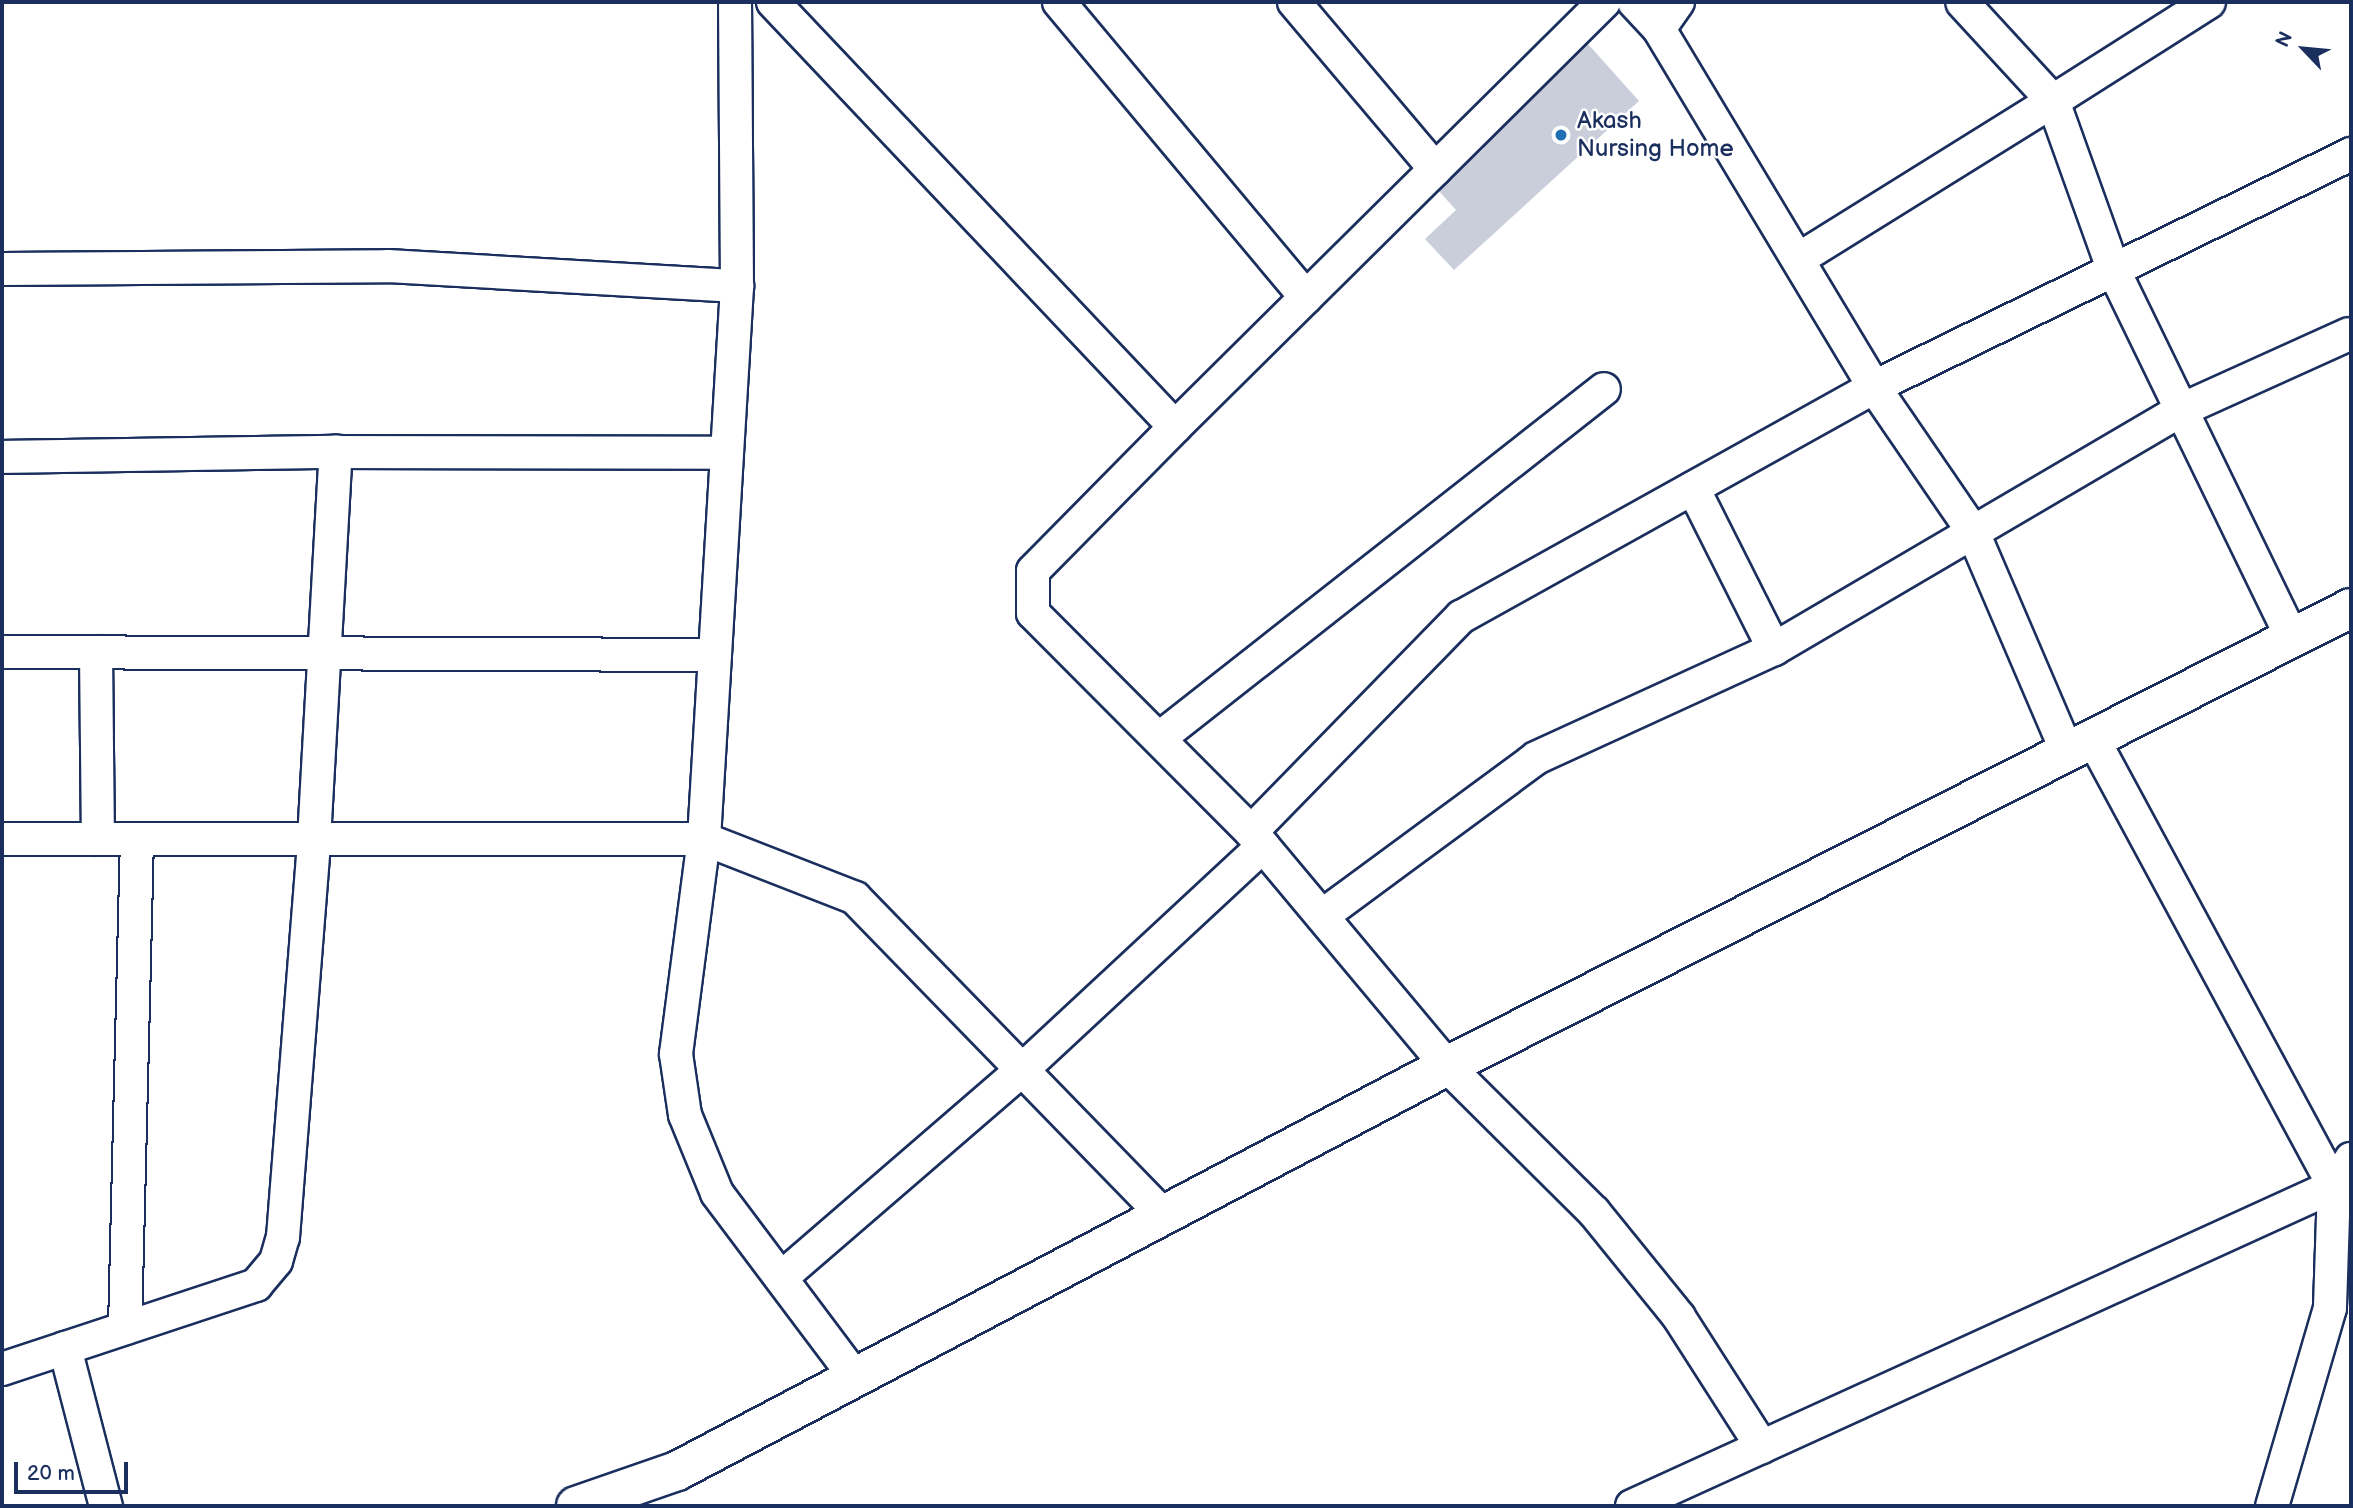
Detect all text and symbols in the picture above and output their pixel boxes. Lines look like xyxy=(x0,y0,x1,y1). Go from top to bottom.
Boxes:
north arrow xyxy=(2269,14,2339,84)
text: N xyxy=(2271,28,2298,51)
place label: Akash Nursing Home xyxy=(1577,107,1734,163)
marker: Akash Nursing Home xyxy=(1551,125,1571,145)
scale bar xyxy=(18,1448,131,1492)
text: 20 m xyxy=(27,1461,75,1486)

